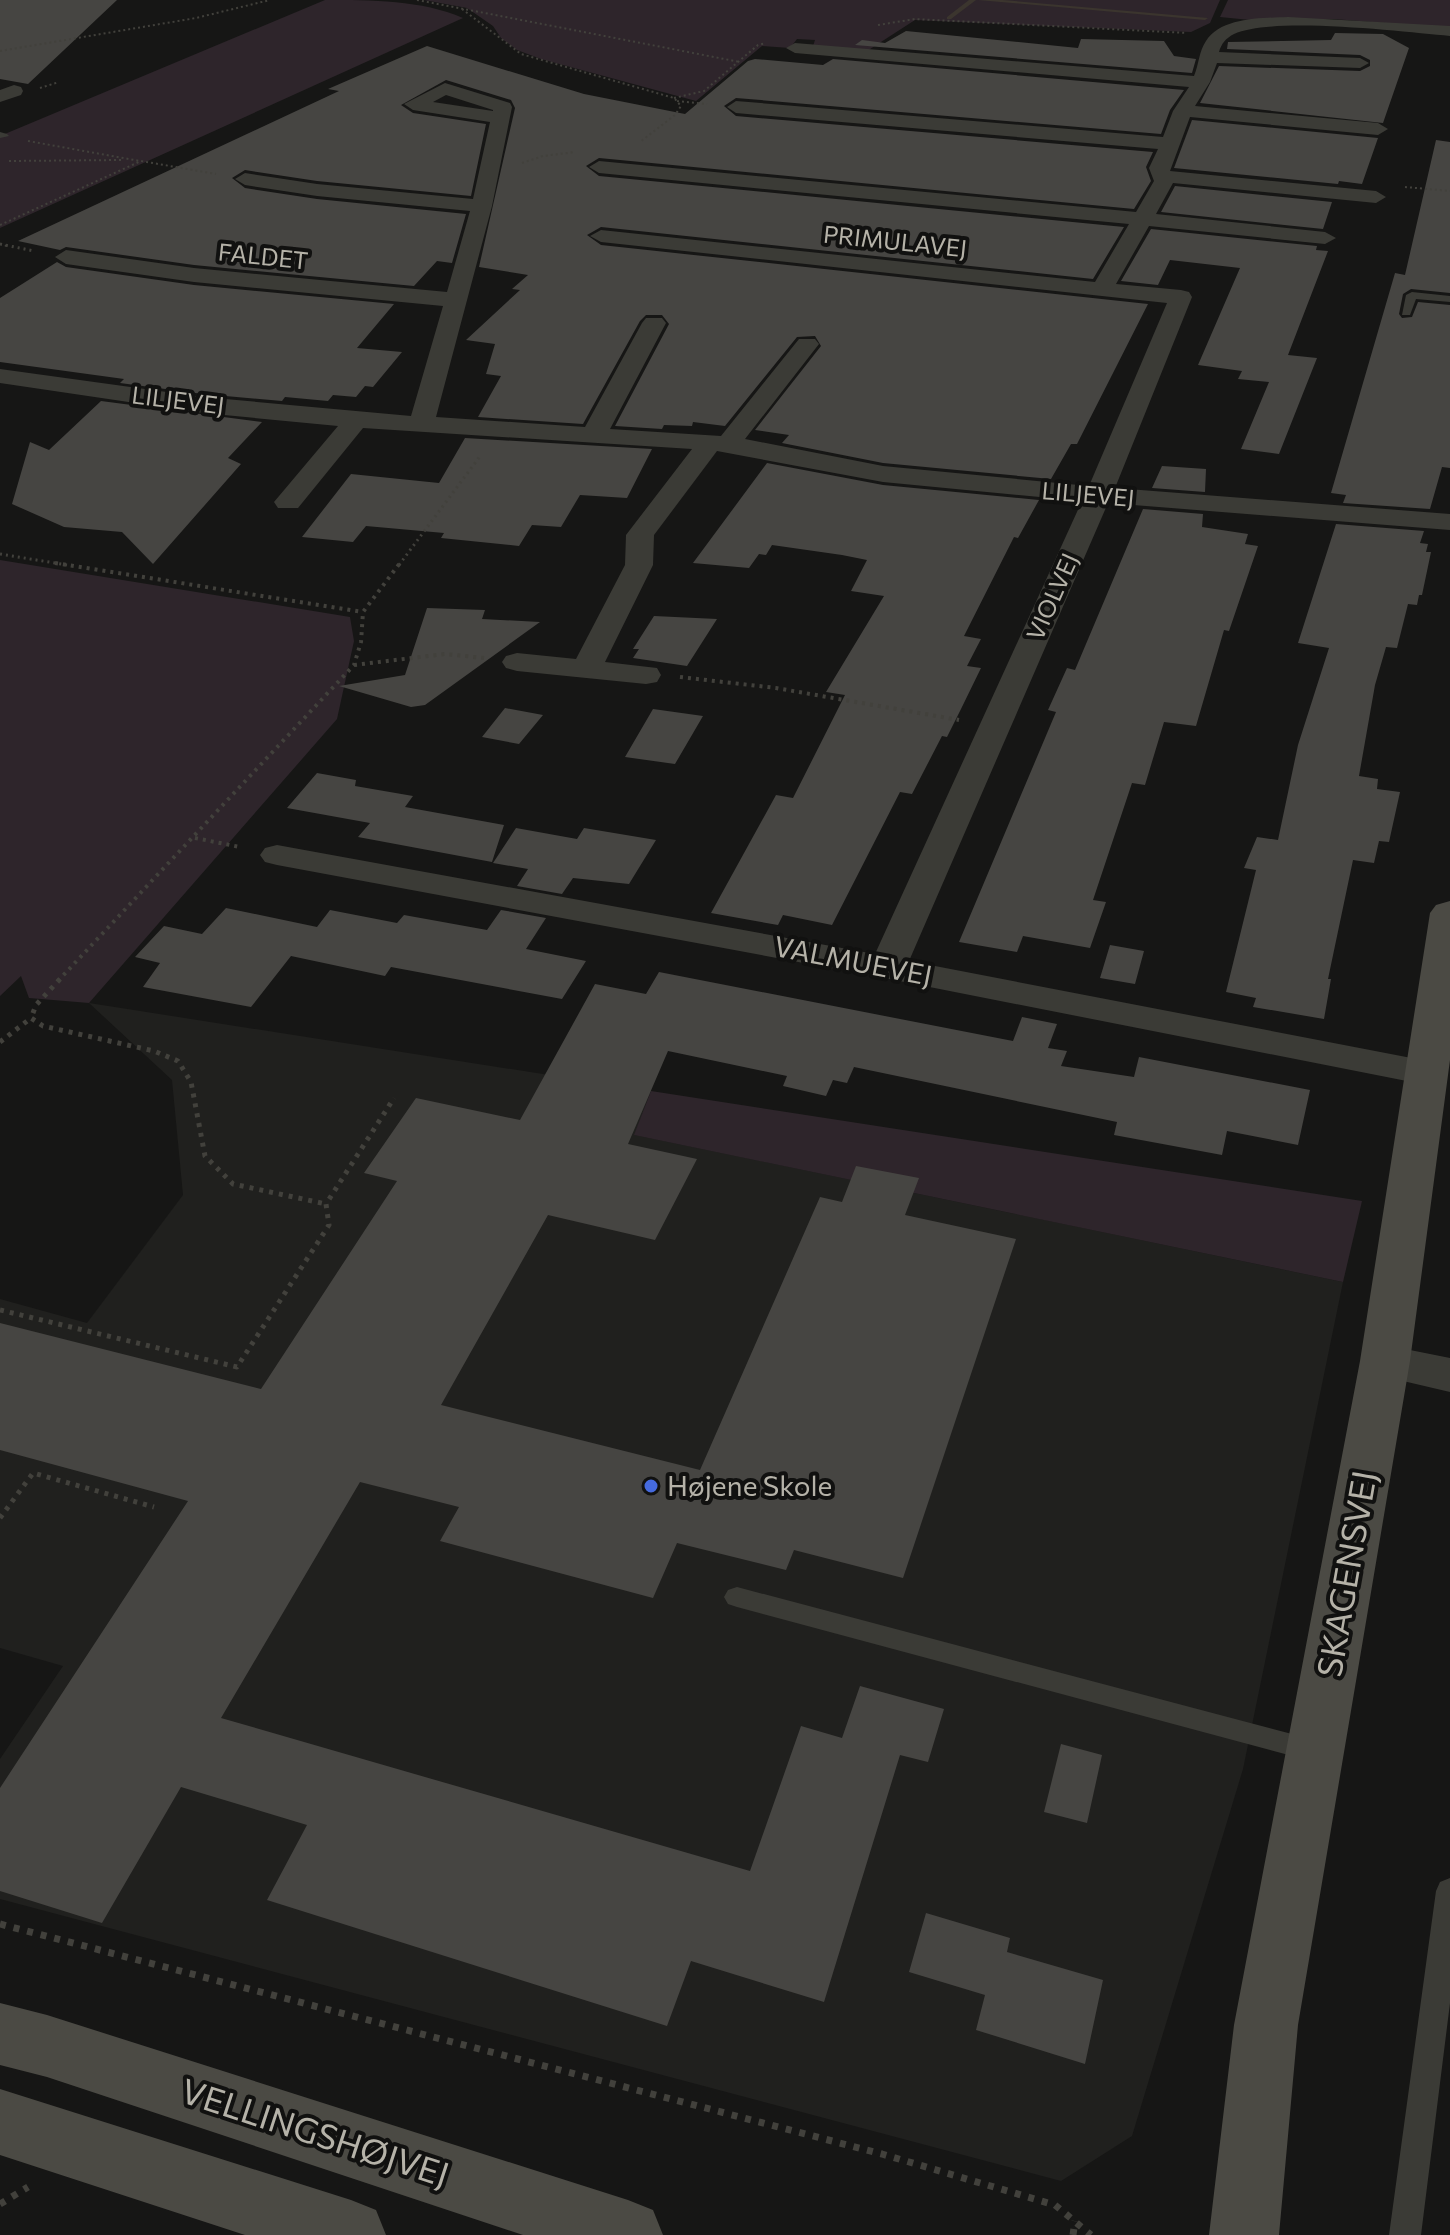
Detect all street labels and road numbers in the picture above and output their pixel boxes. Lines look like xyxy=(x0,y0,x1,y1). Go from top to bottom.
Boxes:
street label: PRIMULAVEJ xyxy=(822,219,968,262)
street label: FALDET xyxy=(217,236,310,275)
street label: LILJEVEJ xyxy=(130,379,226,420)
street label: LILJEVEJ xyxy=(1040,475,1136,512)
street label: VIOLVEJ xyxy=(1020,548,1084,644)
street label: VALMUEVEJ xyxy=(771,928,935,992)
street label: SKAGENSVEJ xyxy=(1306,1467,1384,1680)
street label: VELLINGSHØJVEJ xyxy=(176,2068,455,2194)

